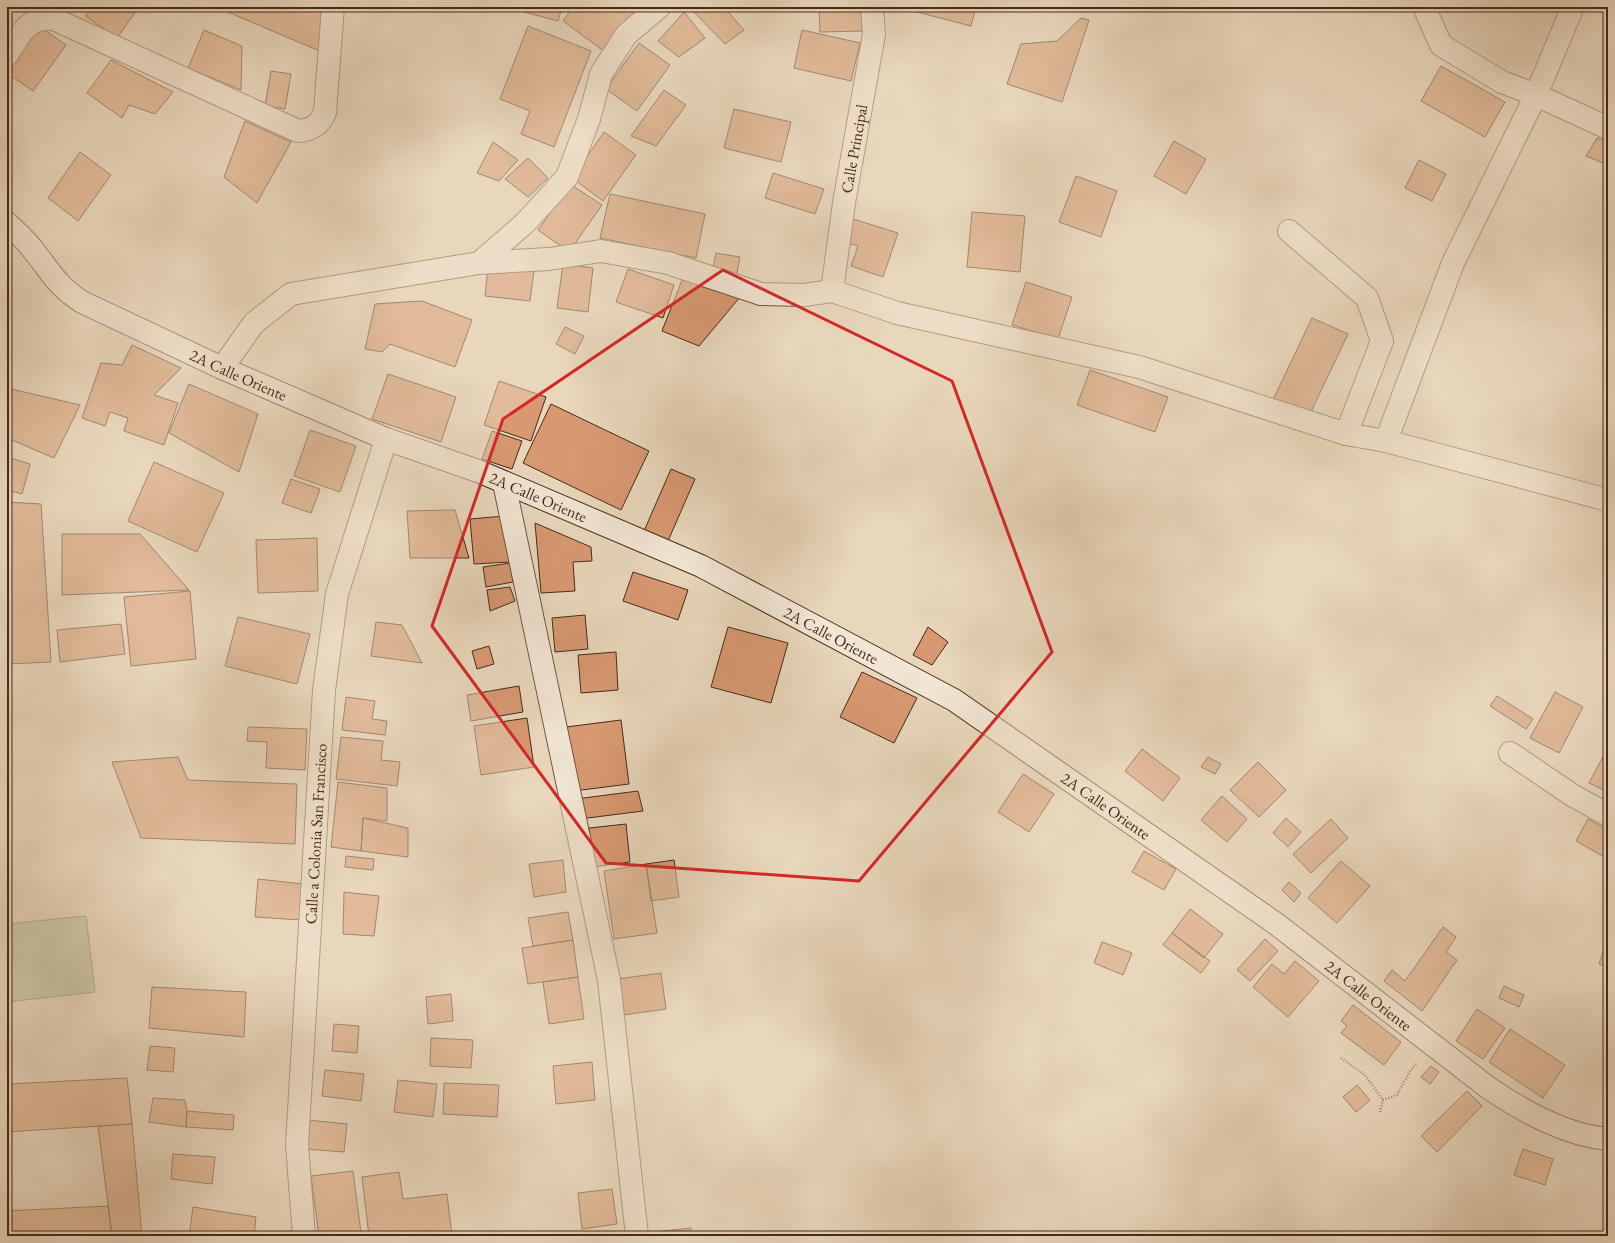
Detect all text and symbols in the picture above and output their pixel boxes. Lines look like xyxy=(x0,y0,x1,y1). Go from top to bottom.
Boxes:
street label: Calle Principal xyxy=(836,102,872,195)
street label: 2A Calle Oriente xyxy=(186,344,290,406)
street label: 2A Calle Oriente xyxy=(486,467,590,527)
street label: 2A Calle Oriente xyxy=(780,602,882,669)
street label: Calle a Colonia San Francisco xyxy=(300,743,332,925)
street label: 2A Calle Oriente xyxy=(1057,768,1154,844)
street label: 2A Calle Oriente xyxy=(1320,955,1416,1036)

